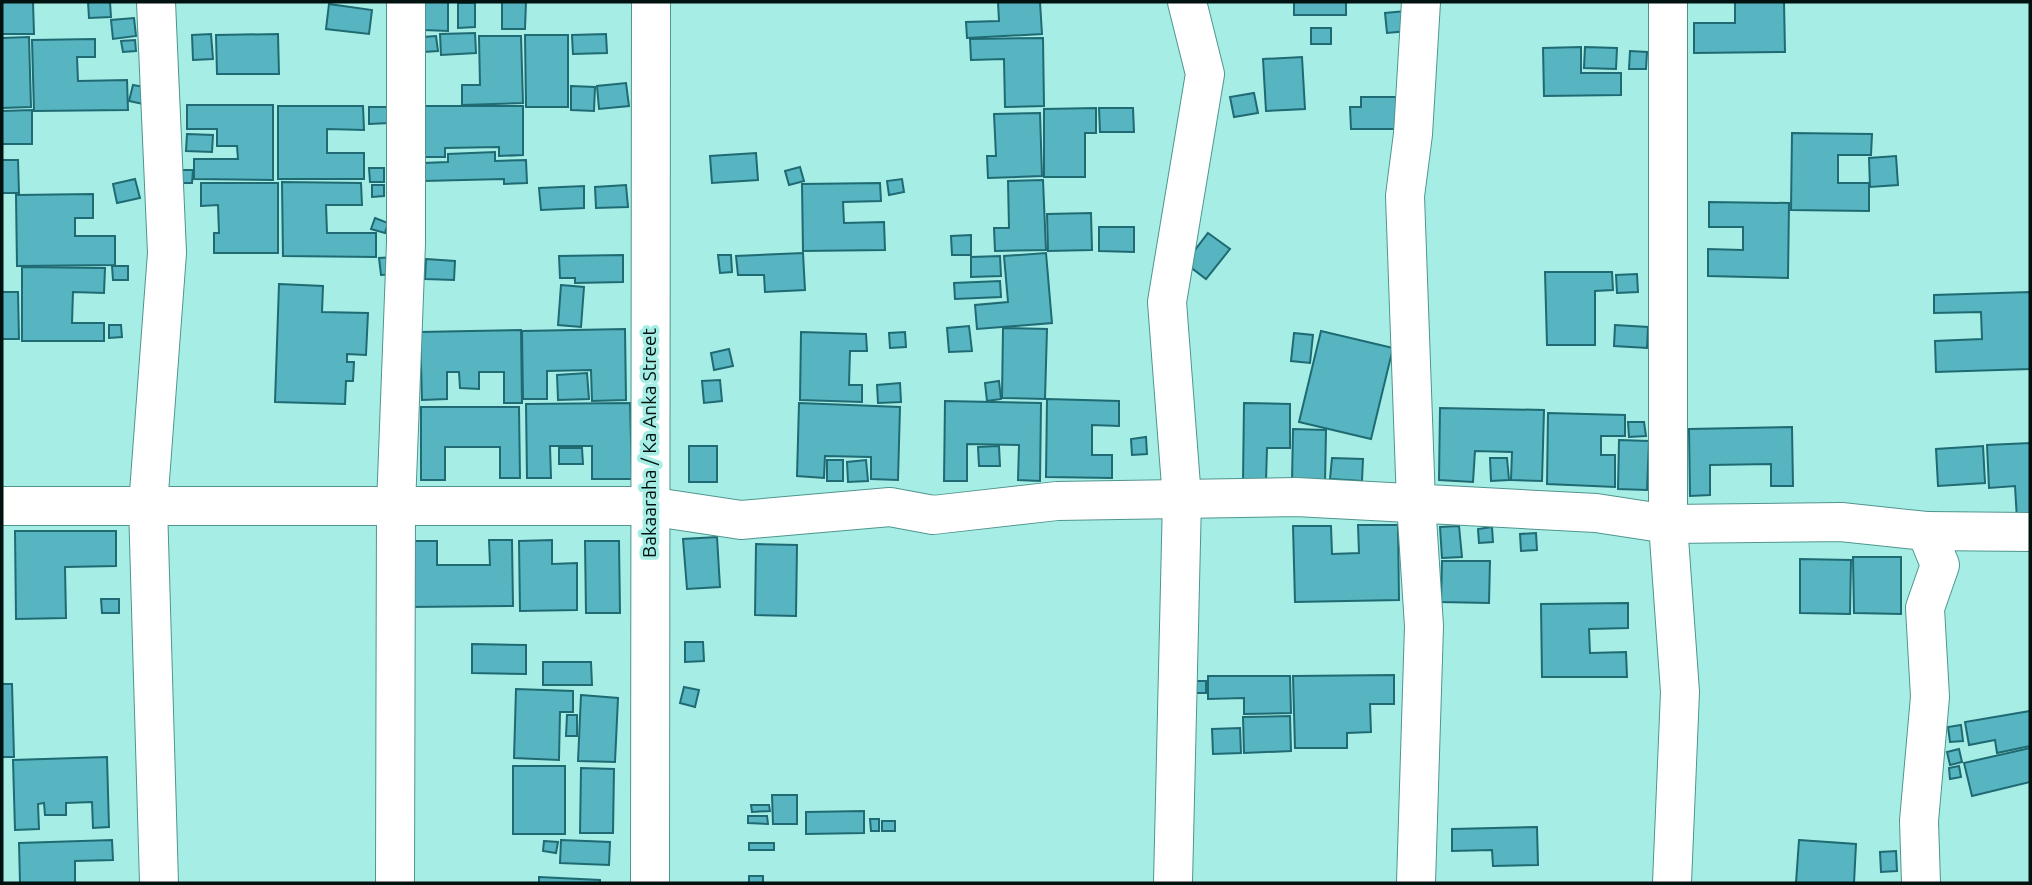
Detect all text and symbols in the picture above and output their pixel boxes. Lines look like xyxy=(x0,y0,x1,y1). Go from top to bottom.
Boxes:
street label: Bakaaraha / Ka Anka Street xyxy=(638,328,660,558)

